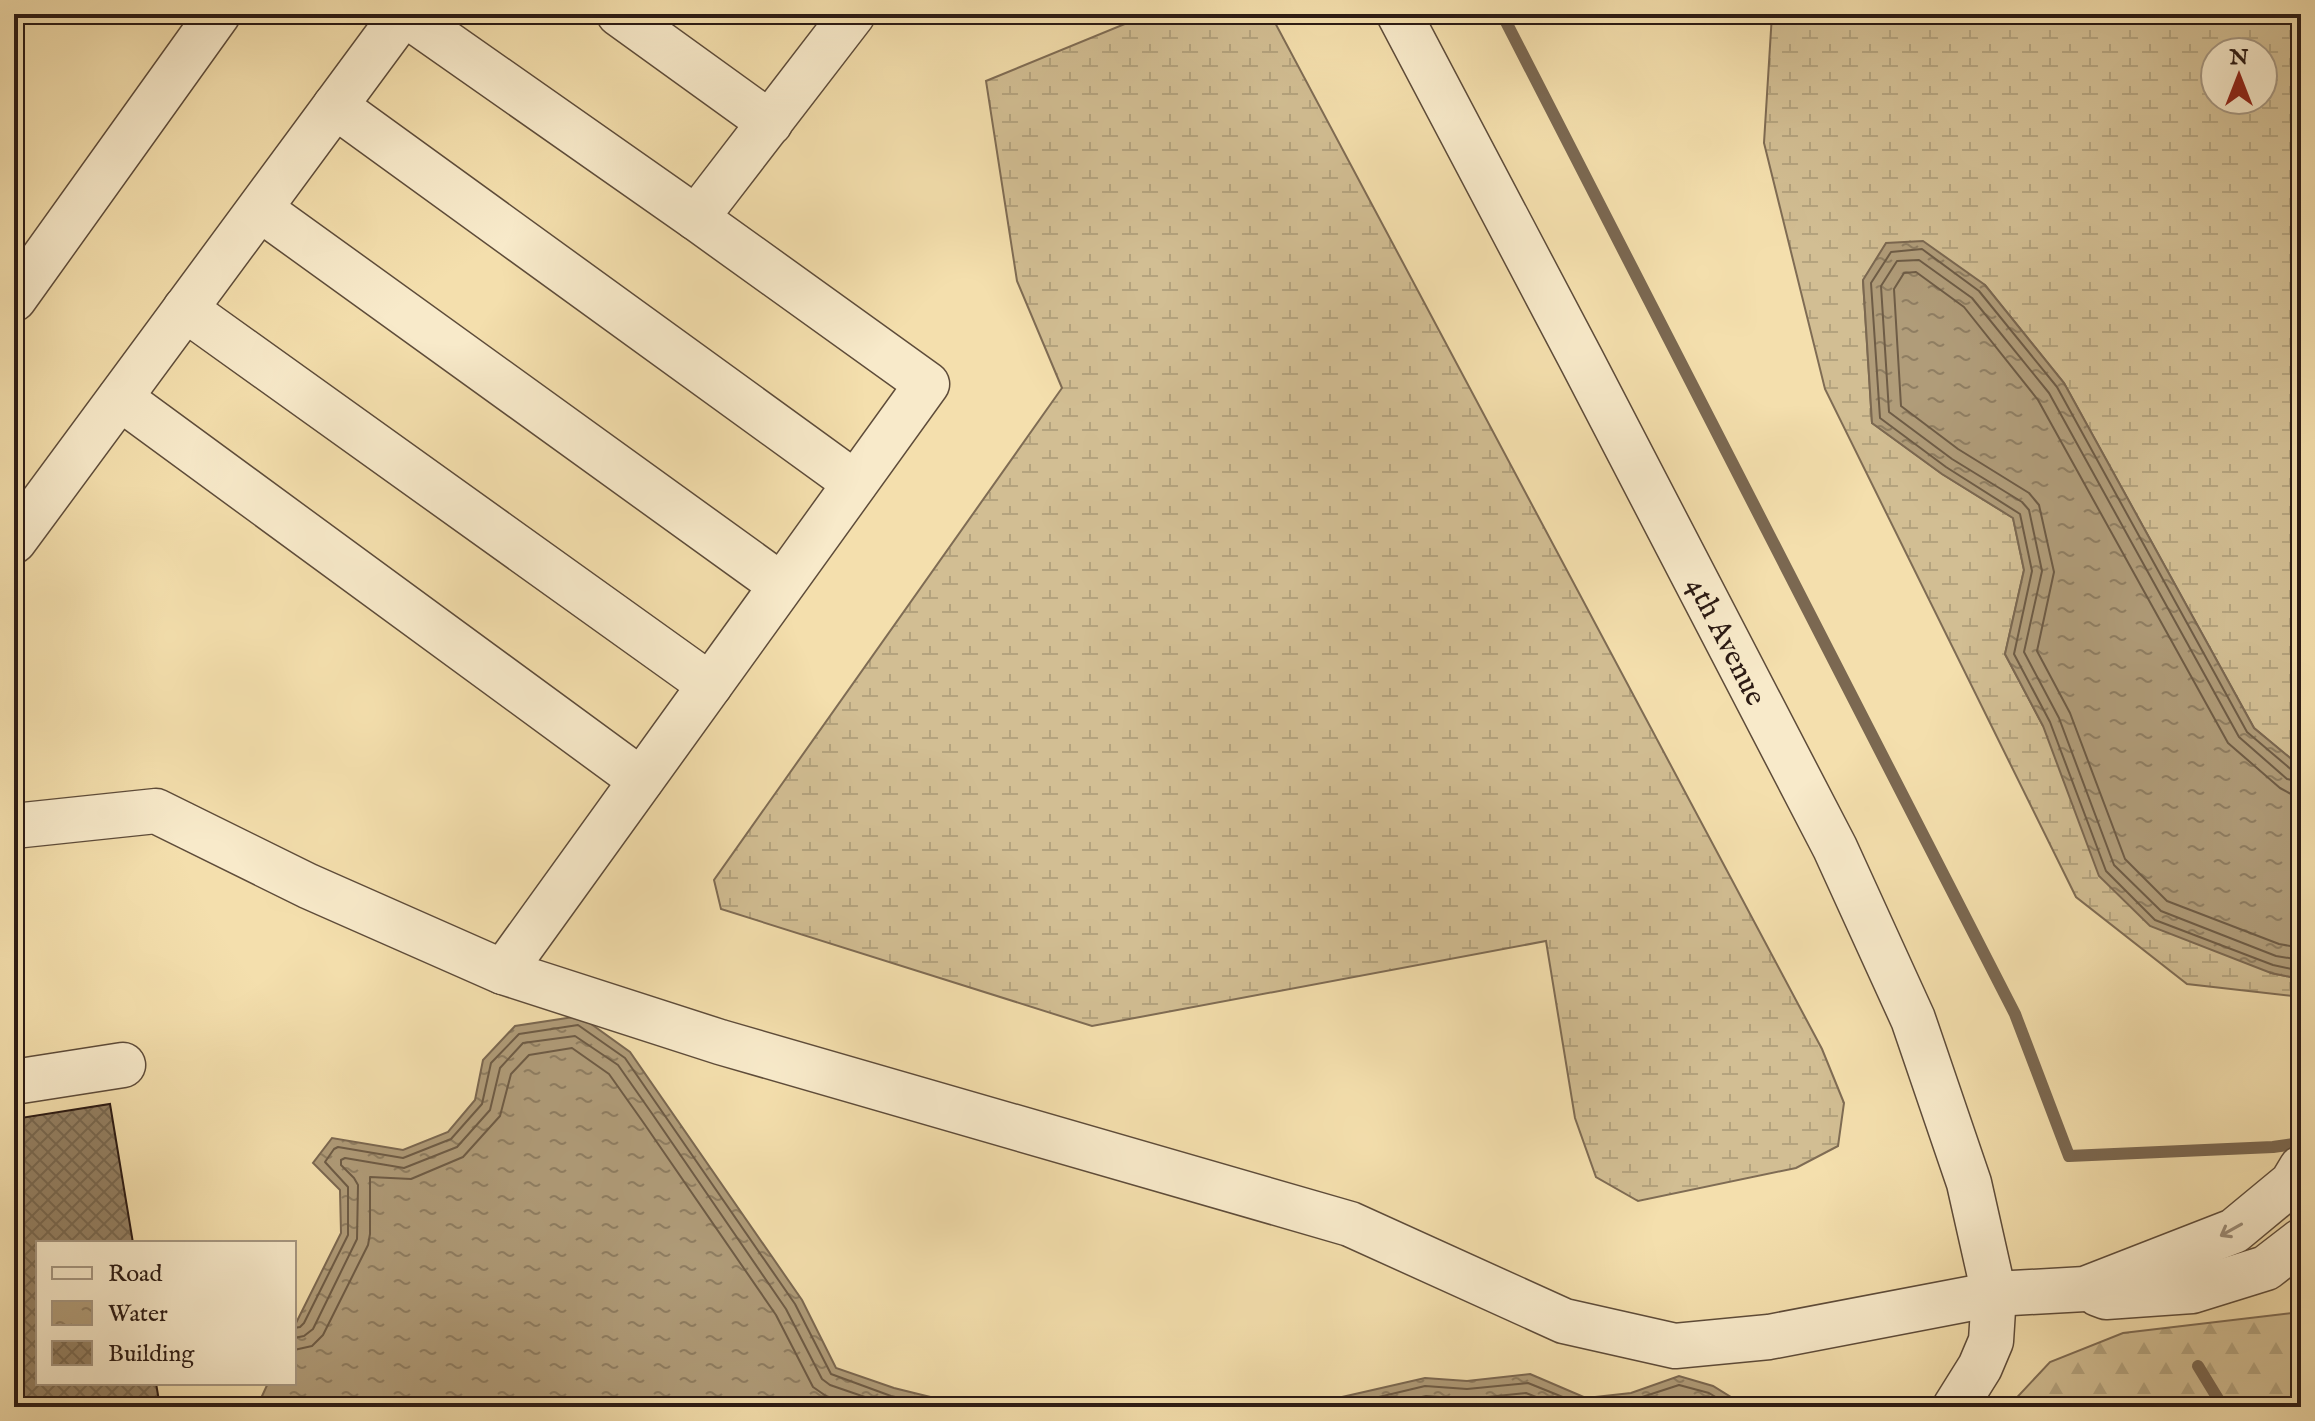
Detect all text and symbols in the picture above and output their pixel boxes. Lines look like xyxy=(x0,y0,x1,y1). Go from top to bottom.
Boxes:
north arrow xyxy=(2199,36,2279,116)
text: N xyxy=(2228,44,2249,72)
street label: 4th Avenue xyxy=(1677,571,1774,713)
one-way arrow xyxy=(2220,1222,2243,1238)
legend xyxy=(36,1241,296,1385)
text: Road xyxy=(108,1259,162,1290)
text: Water xyxy=(108,1299,168,1330)
text: Building xyxy=(108,1339,195,1370)

